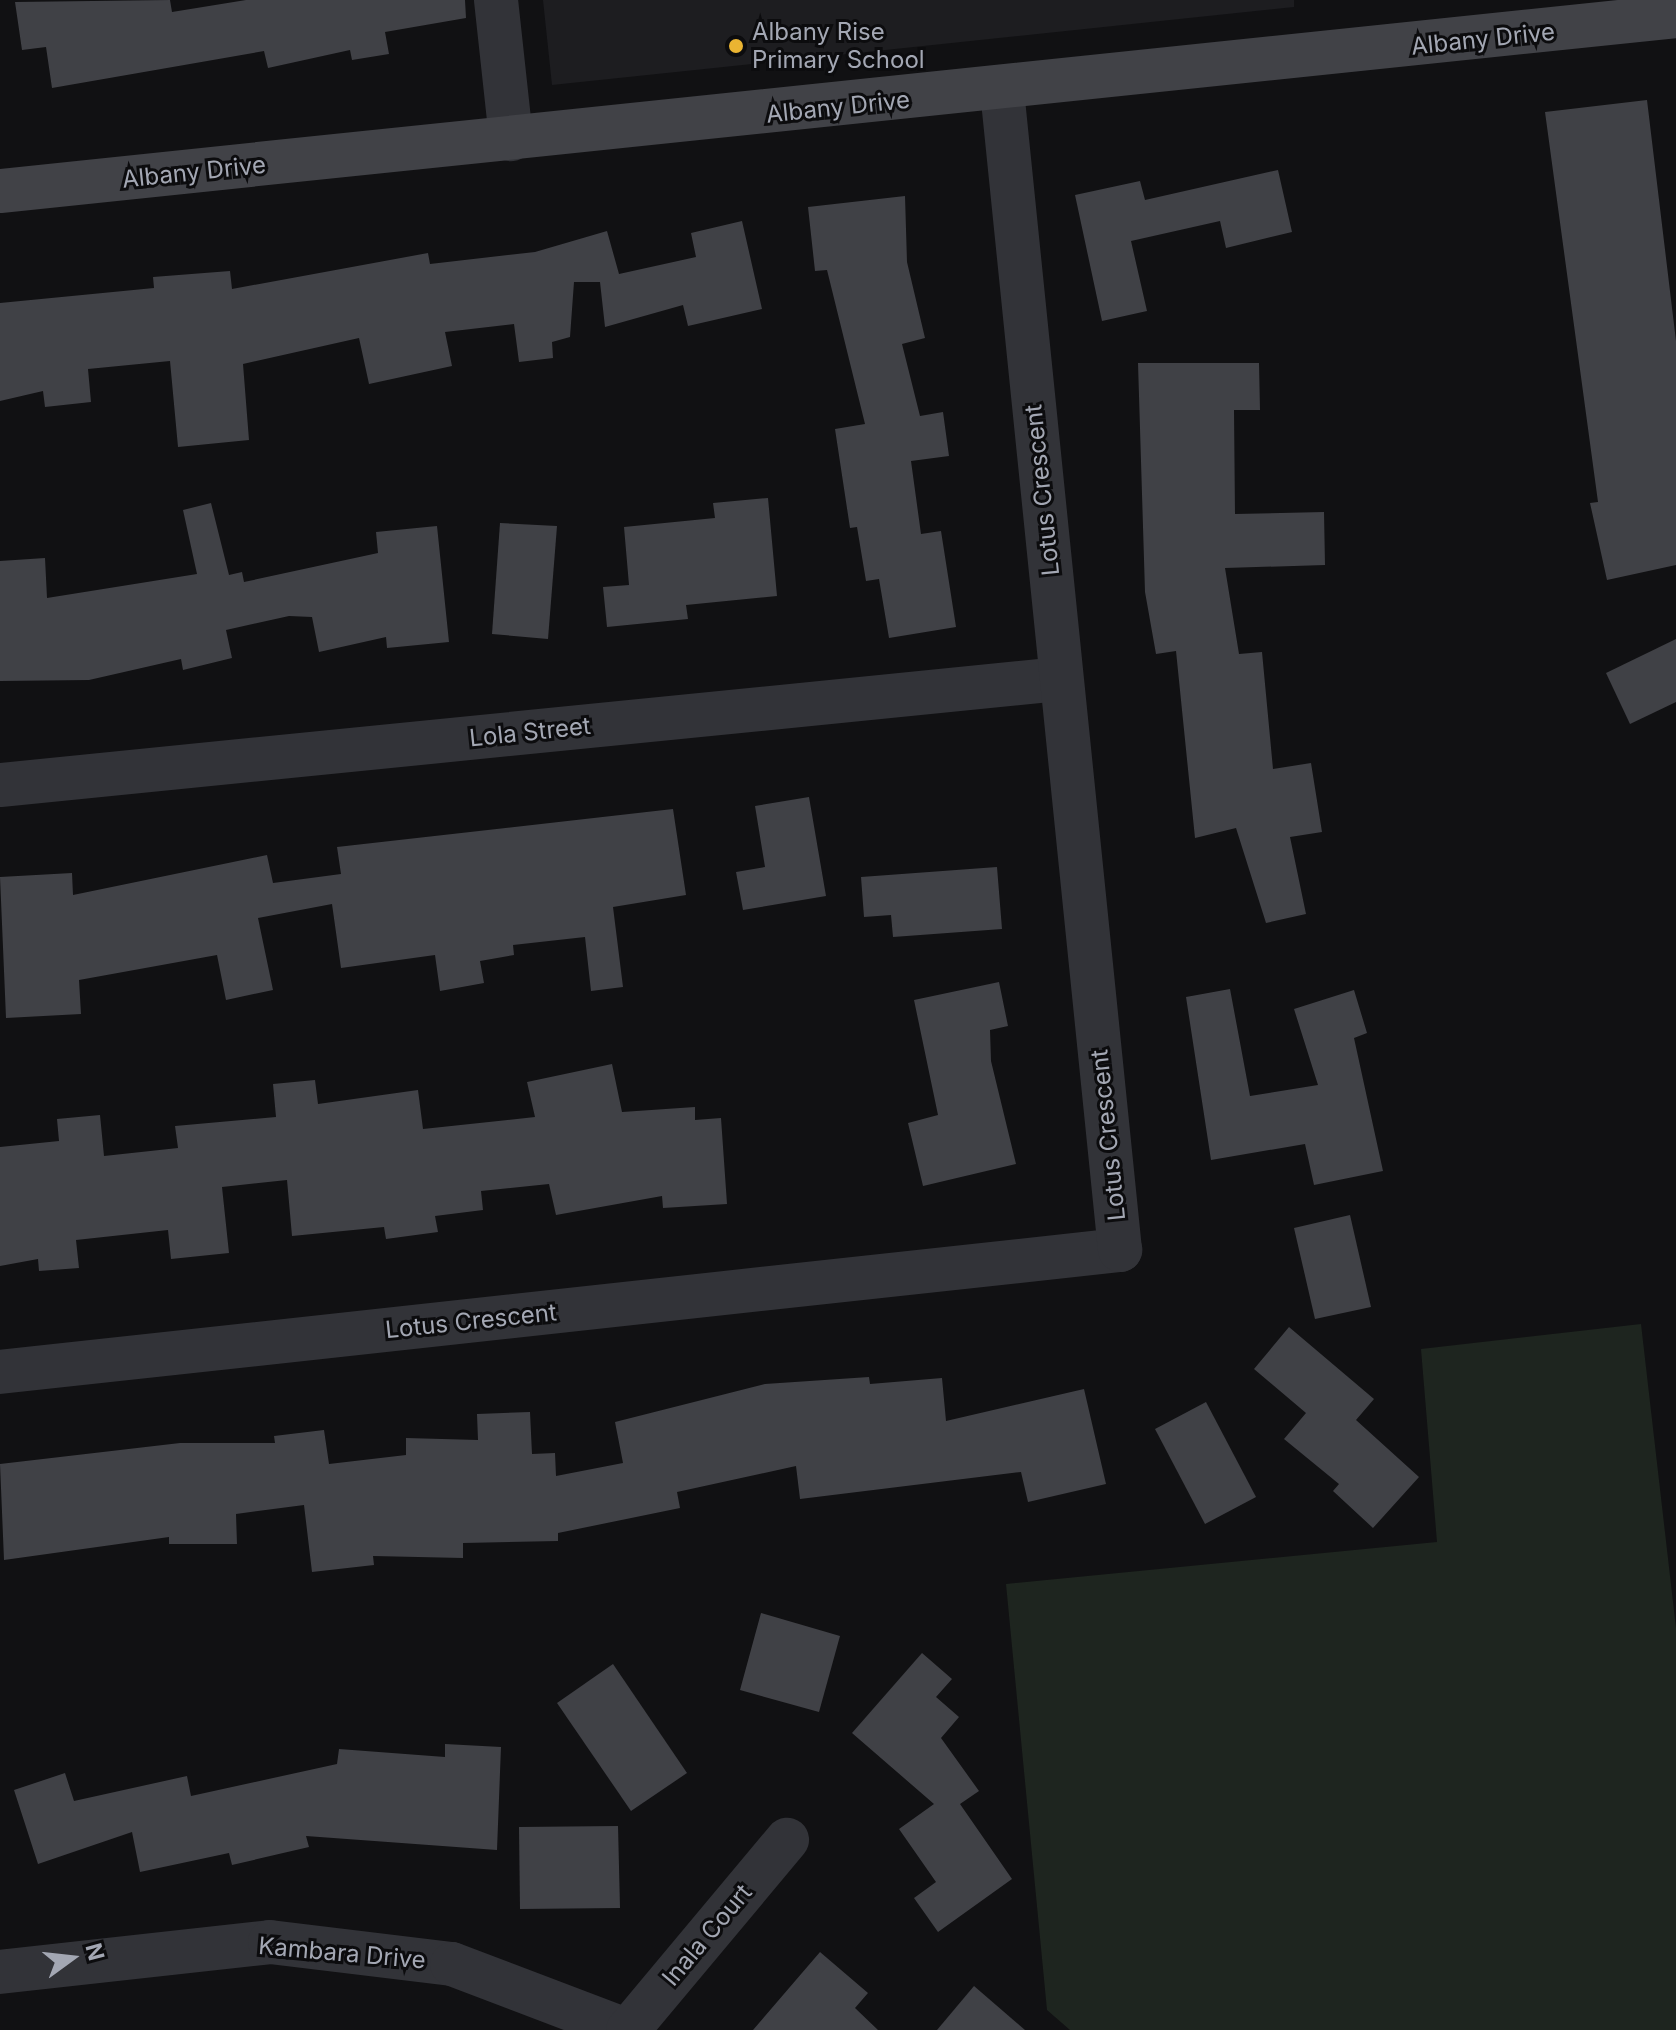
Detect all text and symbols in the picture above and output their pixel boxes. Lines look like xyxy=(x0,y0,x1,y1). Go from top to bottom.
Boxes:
street label: Albany Drive xyxy=(1410,17,1556,61)
place label: Albany Rise Primary School xyxy=(752,18,925,74)
marker: Albany Rise Primary School xyxy=(727,37,745,55)
street label: Albany Drive xyxy=(765,85,911,129)
street label: Albany Drive xyxy=(121,150,267,194)
street label: Lotus Crescent xyxy=(1019,403,1065,577)
street label: Lola Street xyxy=(468,711,592,753)
street label: Lotus Crescent xyxy=(1085,1048,1131,1222)
street label: Lotus Crescent xyxy=(384,1298,558,1344)
street label: Inala Court xyxy=(656,1878,758,1992)
north arrow xyxy=(32,1918,112,1998)
street label: Kambara Drive xyxy=(257,1931,427,1975)
text: N xyxy=(80,1940,110,1963)

